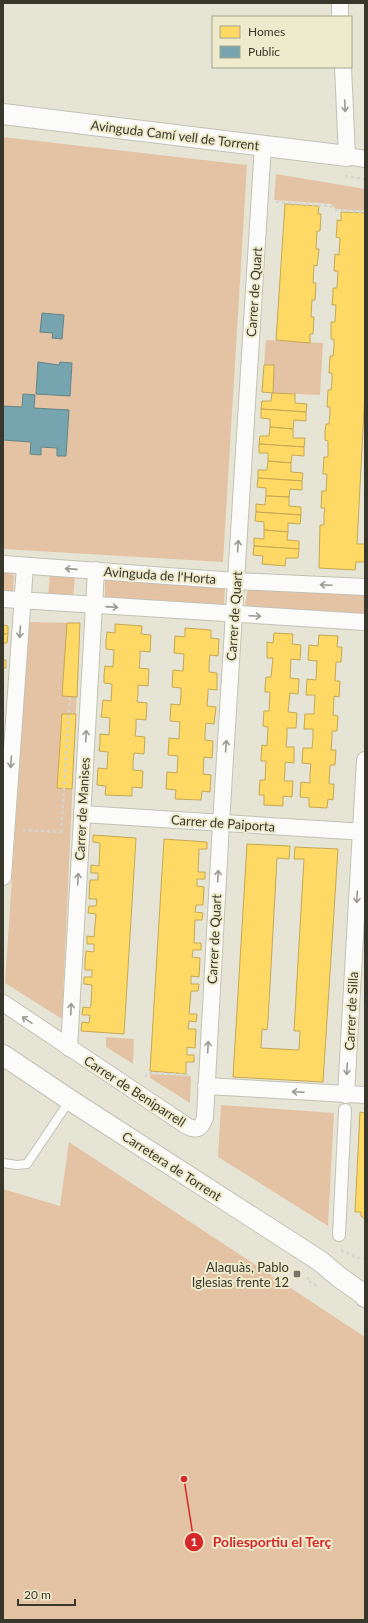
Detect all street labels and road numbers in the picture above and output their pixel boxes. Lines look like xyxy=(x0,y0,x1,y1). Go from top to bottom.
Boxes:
street label: Avinguda Camí vell de Torrent xyxy=(90,117,261,153)
street label: Carrer de Quart xyxy=(243,246,265,337)
street label: Avinguda de l'Horta xyxy=(103,563,217,587)
street label: Carrer de Quart xyxy=(223,570,245,661)
street label: Carrer de Manises xyxy=(71,757,93,861)
street label: Carrer de Paiporta xyxy=(170,811,276,835)
street label: Carrer de Quart xyxy=(204,893,224,984)
street label: Carrer de Silla xyxy=(341,971,361,1051)
street label: Carrer de Beniparrell xyxy=(81,1052,189,1130)
street label: Carretera de Torrent xyxy=(119,1128,225,1204)

